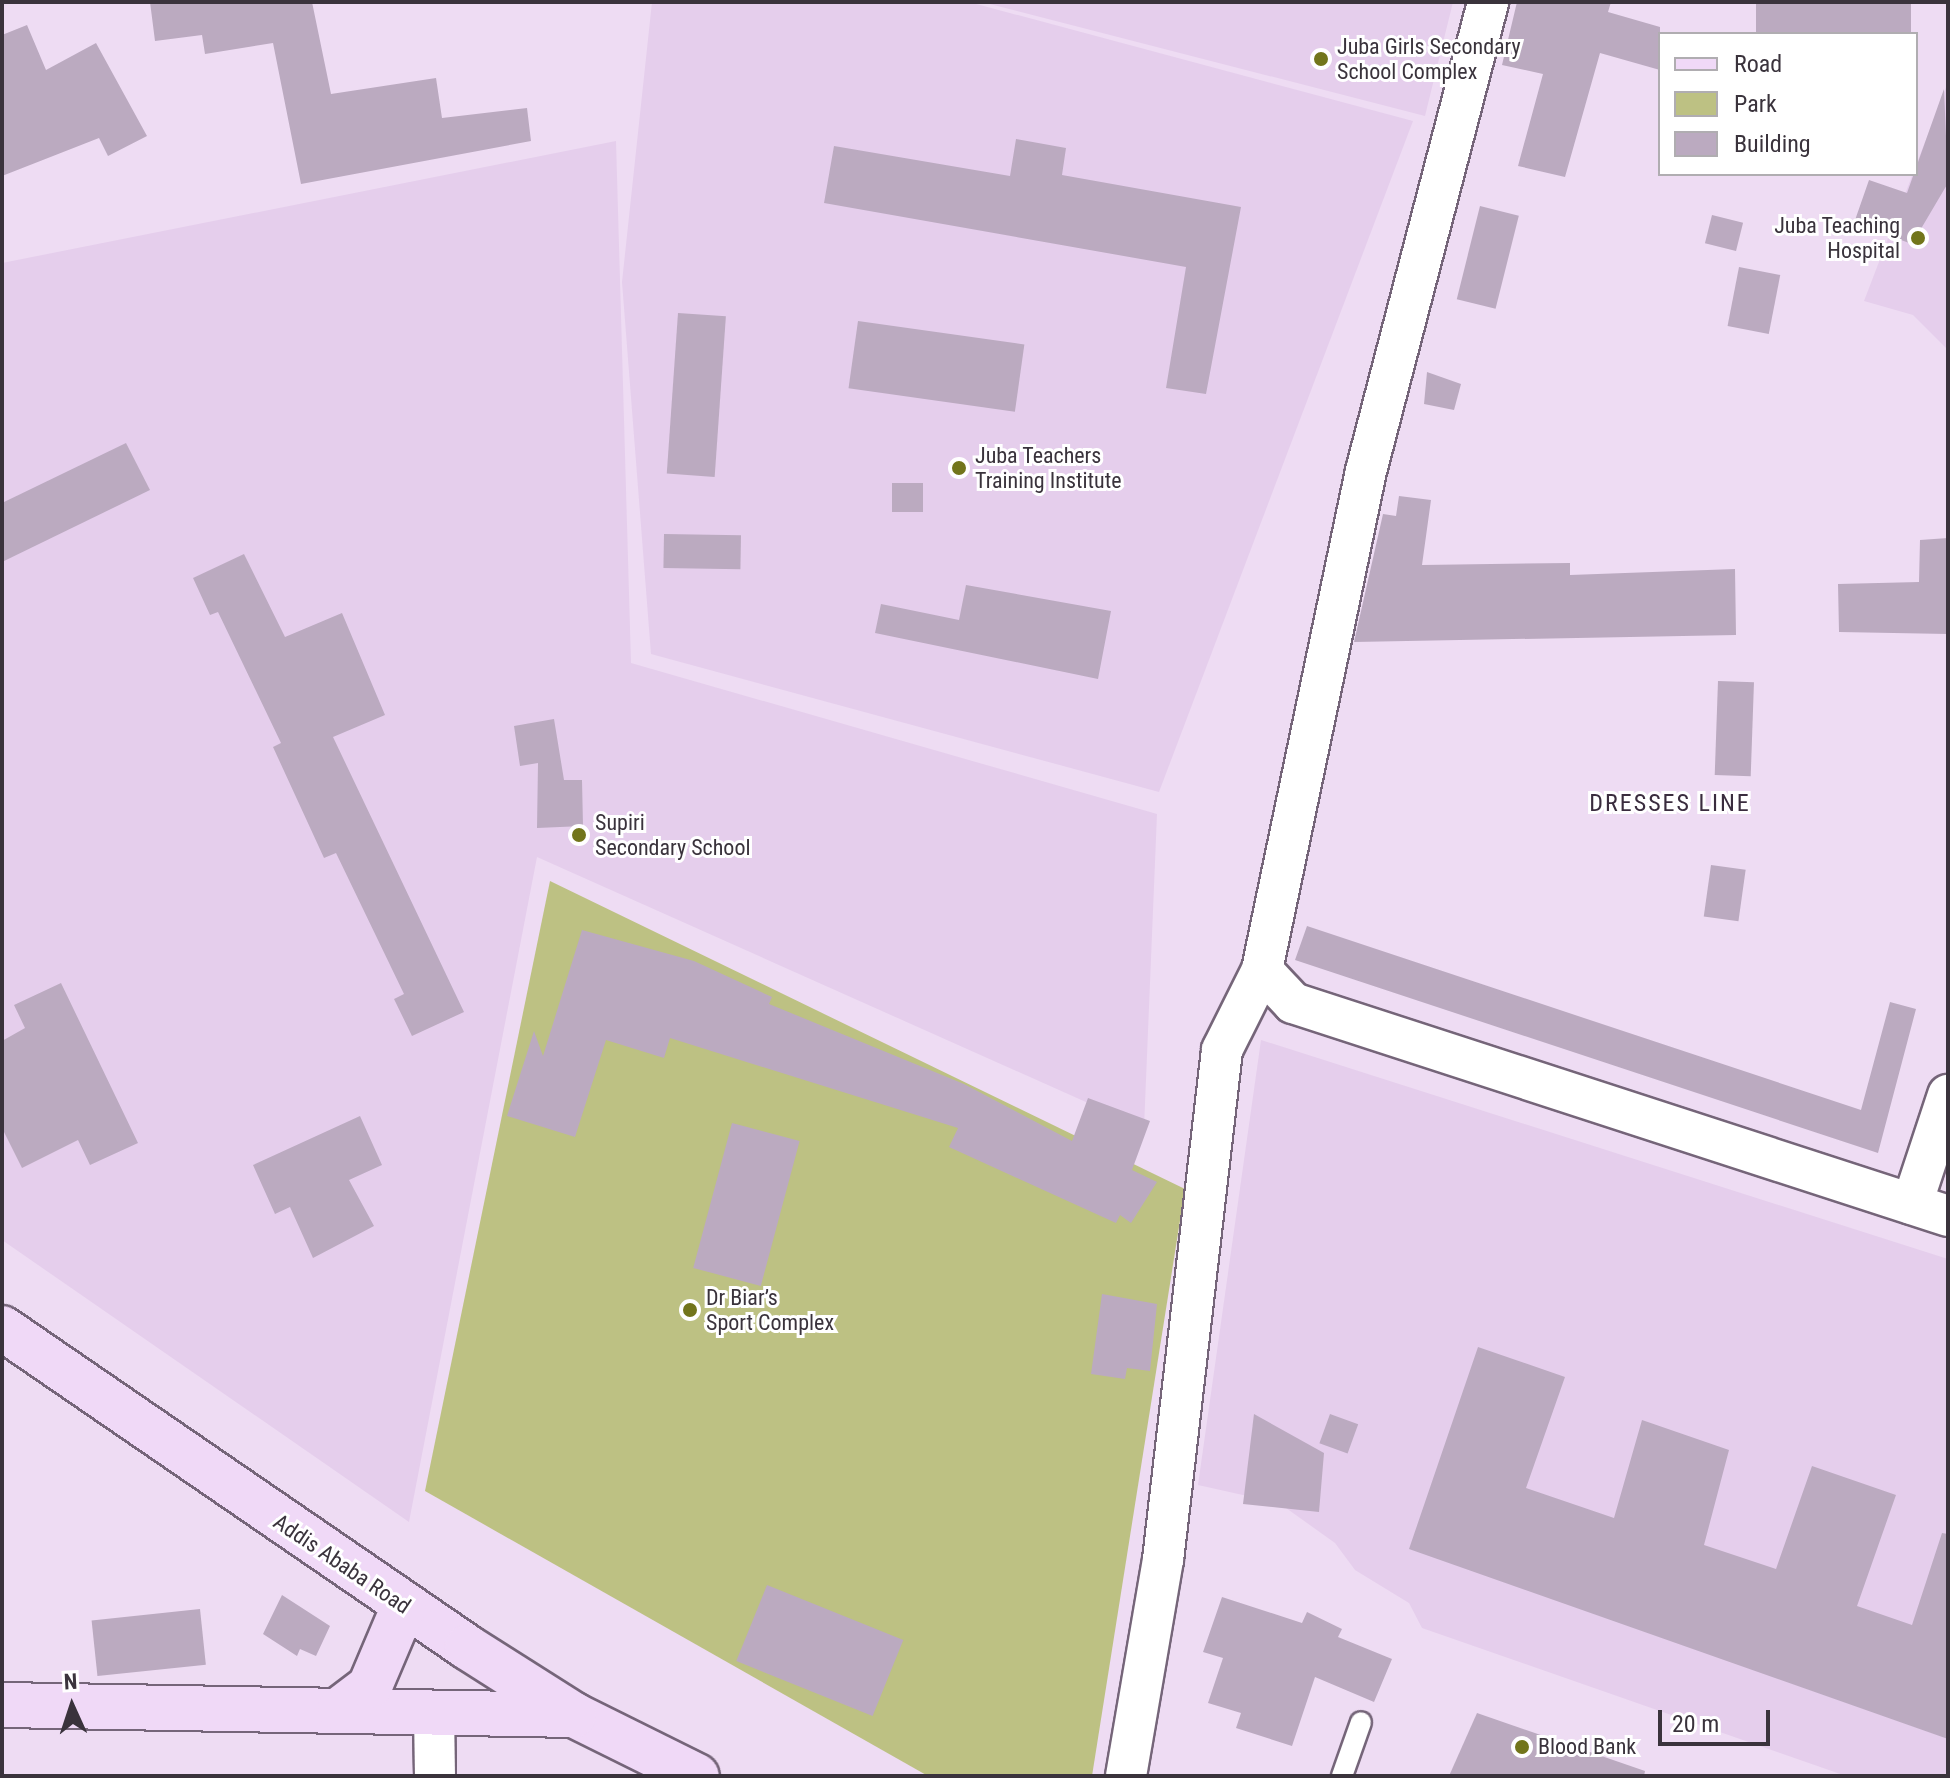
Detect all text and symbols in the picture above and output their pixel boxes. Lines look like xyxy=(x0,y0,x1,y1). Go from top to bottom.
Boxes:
legend xyxy=(1658,32,1918,176)
place label: Juba Girls Secondary School Complex xyxy=(1337,33,1521,84)
marker: Juba Girls Secondary School Complex xyxy=(1312,50,1330,68)
text: Road xyxy=(1734,50,1782,78)
text: Park xyxy=(1734,90,1777,118)
text: Building xyxy=(1734,130,1811,158)
place label: Juba Teaching Hospital xyxy=(1774,212,1900,264)
marker: Juba Teaching Hospital xyxy=(1907,227,1929,249)
place label: Juba Teachers Training Institute xyxy=(975,442,1121,494)
marker: Juba Teachers Training Institute xyxy=(950,459,968,477)
district label: DRESSES LINE xyxy=(1589,790,1751,818)
place label: Supiri Secondary School xyxy=(595,809,750,860)
marker: Supiri Secondary School xyxy=(570,826,588,844)
place label: Dr Biar’s Sport Complex xyxy=(706,1284,834,1336)
marker: Dr Biar’s Sport Complex xyxy=(681,1301,699,1319)
street label: Addis Ababa Road xyxy=(269,1509,415,1619)
north arrow xyxy=(32,1666,112,1746)
text: N xyxy=(63,1669,78,1694)
scale bar xyxy=(1662,1694,1774,1744)
text: 20 m xyxy=(1672,1710,1719,1738)
place label: Blood Bank xyxy=(1538,1734,1636,1760)
marker: Blood Bank xyxy=(1513,1738,1531,1756)

